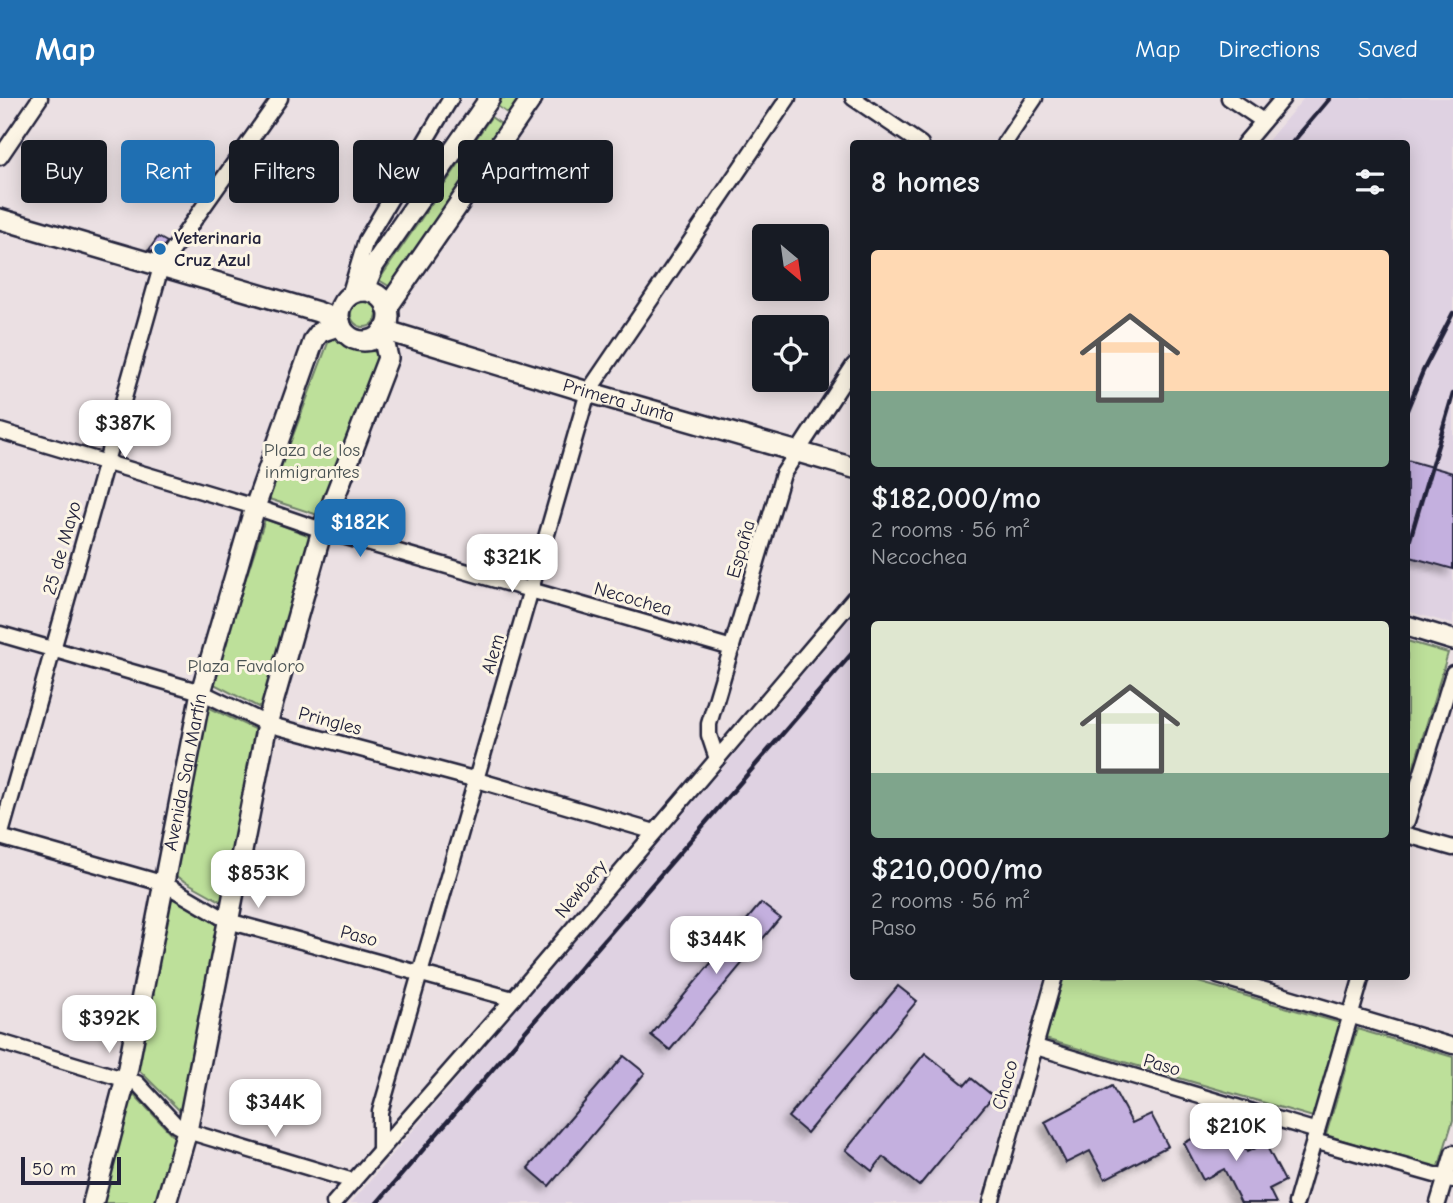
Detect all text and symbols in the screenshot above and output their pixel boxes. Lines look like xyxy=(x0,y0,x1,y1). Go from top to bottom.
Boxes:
text: Map xyxy=(35,30,96,68)
text: Map xyxy=(1135,35,1181,63)
text: Directions xyxy=(1219,35,1320,63)
text: Saved xyxy=(1358,35,1418,63)
chip: Buy xyxy=(21,140,107,203)
chip: Rent xyxy=(121,140,215,203)
chip: Filters xyxy=(229,140,339,203)
chip: New xyxy=(353,140,444,203)
chip: Apartment xyxy=(458,140,613,203)
icon: filters xyxy=(1351,163,1389,201)
text: 8 homes xyxy=(871,165,980,200)
north arrow xyxy=(752,224,830,301)
map controls xyxy=(752,224,829,392)
place label: Veterinaria Cruz Azul xyxy=(174,227,262,271)
marker: Veterinaria Cruz Azul xyxy=(152,241,168,257)
icon: home xyxy=(1067,295,1193,421)
button: locate xyxy=(752,315,829,392)
street label: Primera Junta xyxy=(560,374,677,427)
pin: $387K xyxy=(76,400,174,460)
text: $387K xyxy=(95,409,155,436)
park label: Plaza de los inmigrantes xyxy=(264,439,360,483)
text: $182,000/mo xyxy=(871,481,1041,516)
street label: 25 de Mayo xyxy=(38,499,86,597)
pin: $182K xyxy=(311,500,409,559)
text: $182K xyxy=(330,508,390,535)
text: 2 rooms · 56 m² xyxy=(871,516,1029,543)
street label: España xyxy=(722,517,760,581)
pin: $321K xyxy=(463,534,561,594)
text: $321K xyxy=(483,543,541,570)
text: Necochea xyxy=(871,543,968,570)
street label: Necochea xyxy=(592,577,674,621)
street label: Alem xyxy=(477,632,509,676)
park label: Plaza Favaloro xyxy=(187,655,305,677)
icon: home xyxy=(1067,666,1193,792)
street label: Avenida San Martín xyxy=(159,691,212,853)
street label: Pringles xyxy=(296,702,364,740)
pin: $853K xyxy=(209,850,307,910)
text: $210,000/mo xyxy=(871,852,1043,887)
street label: Newbery xyxy=(550,855,612,923)
text: $853K xyxy=(227,859,289,886)
text: 2 rooms · 56 m² xyxy=(871,887,1029,914)
text: Paso xyxy=(871,914,916,941)
pin: $344K xyxy=(667,916,765,976)
street label: Paso xyxy=(338,921,380,951)
text: $344K xyxy=(686,925,746,952)
pin: $392K xyxy=(60,996,158,1055)
text: $392K xyxy=(78,1004,140,1031)
street label: Paso xyxy=(1141,1049,1183,1081)
street label: Chaco xyxy=(987,1058,1023,1112)
pin: $344K xyxy=(226,1080,324,1139)
text: $344K xyxy=(245,1088,305,1115)
pin: $210K xyxy=(1187,1104,1285,1163)
text: $210K xyxy=(1206,1112,1266,1139)
scale bar xyxy=(21,1154,121,1186)
text: 50 m xyxy=(32,1158,76,1180)

